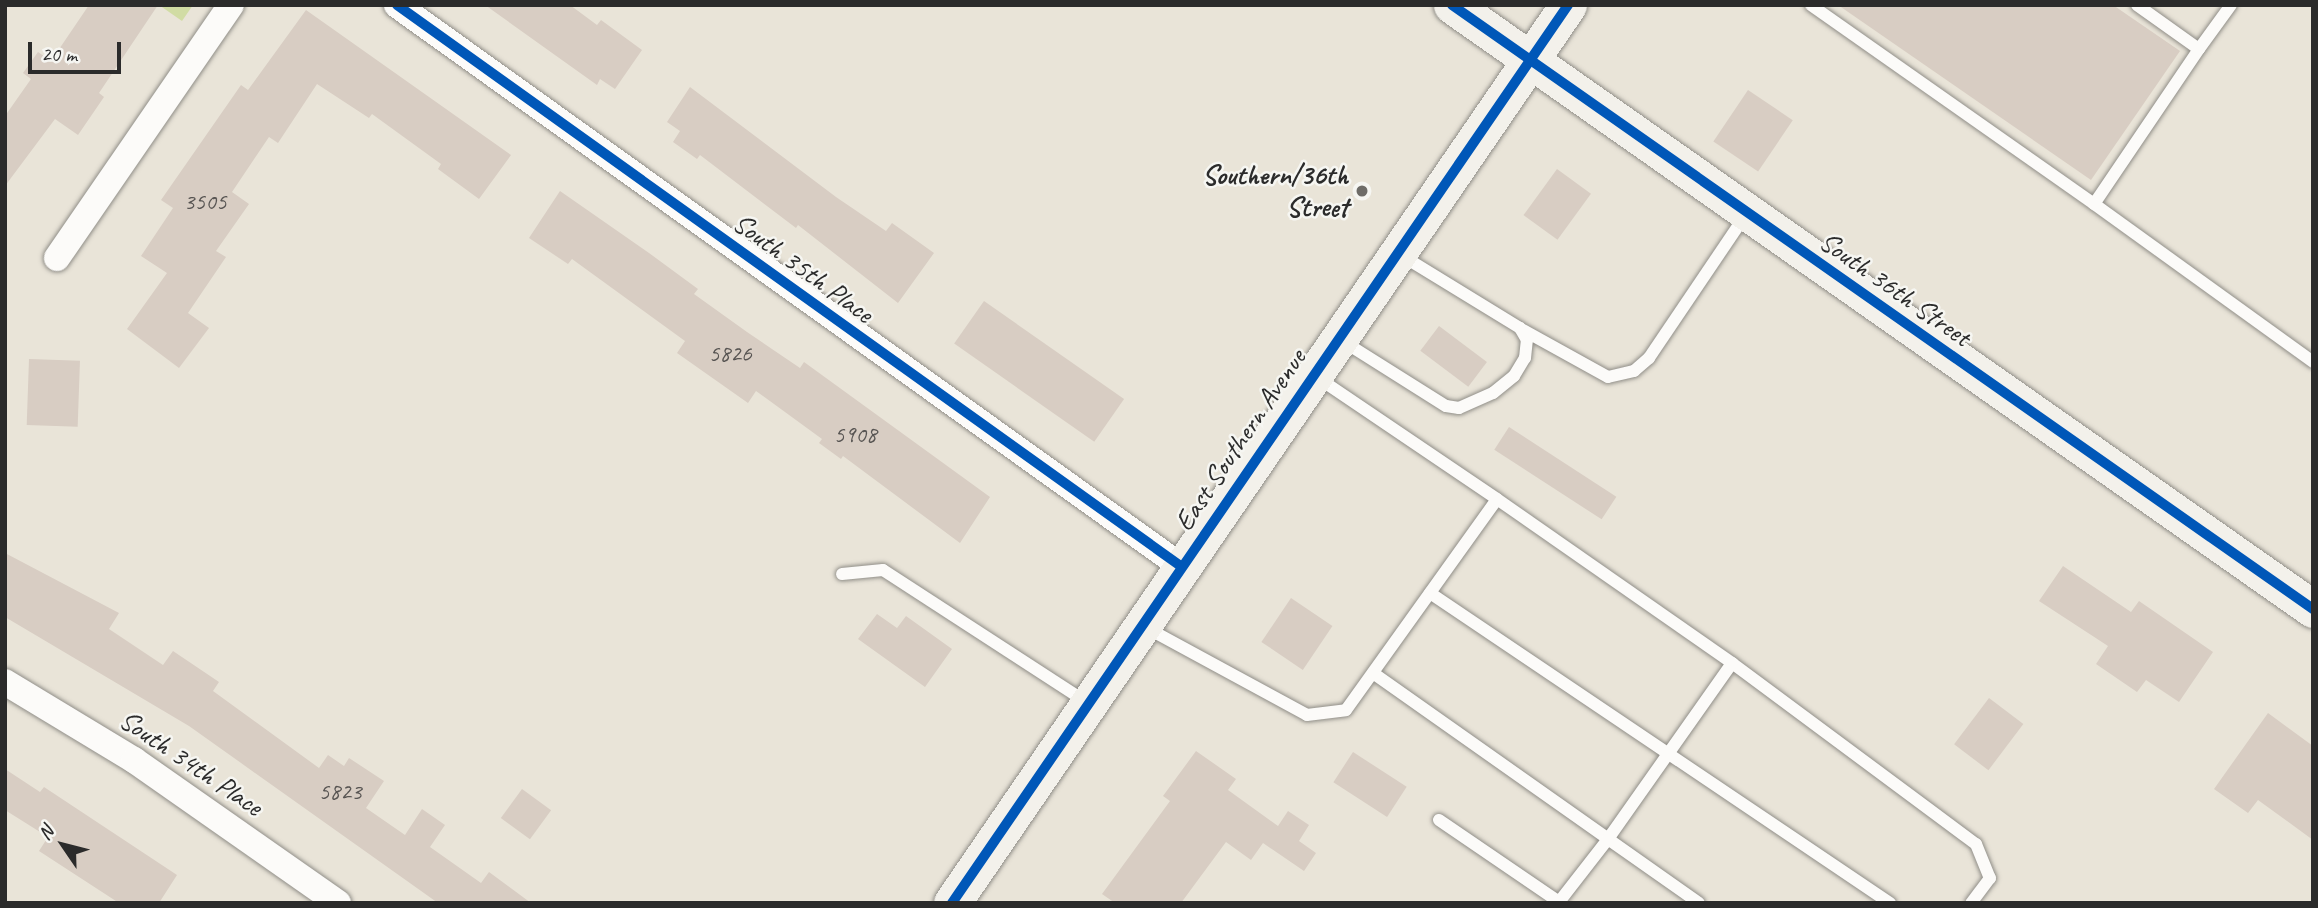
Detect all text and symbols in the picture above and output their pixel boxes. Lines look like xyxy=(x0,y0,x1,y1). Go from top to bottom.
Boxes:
scale bar xyxy=(32,28,124,72)
text: 20 m xyxy=(41,41,77,67)
place label: Southern/36th Street xyxy=(1202,158,1348,224)
marker: Southern/36th Street xyxy=(1354,183,1370,199)
house number: 3505 xyxy=(183,188,227,216)
street label: South 35th Place xyxy=(726,206,880,330)
street label: South 36th Street xyxy=(1813,224,1977,354)
house number: 5826 xyxy=(708,340,752,368)
street label: East Southern Avenue xyxy=(1167,343,1313,537)
house number: 5908 xyxy=(833,421,877,449)
street label: South 34th Place xyxy=(113,703,269,823)
house number: 5823 xyxy=(318,778,362,806)
north arrow xyxy=(28,810,98,880)
text: N xyxy=(33,821,59,845)

